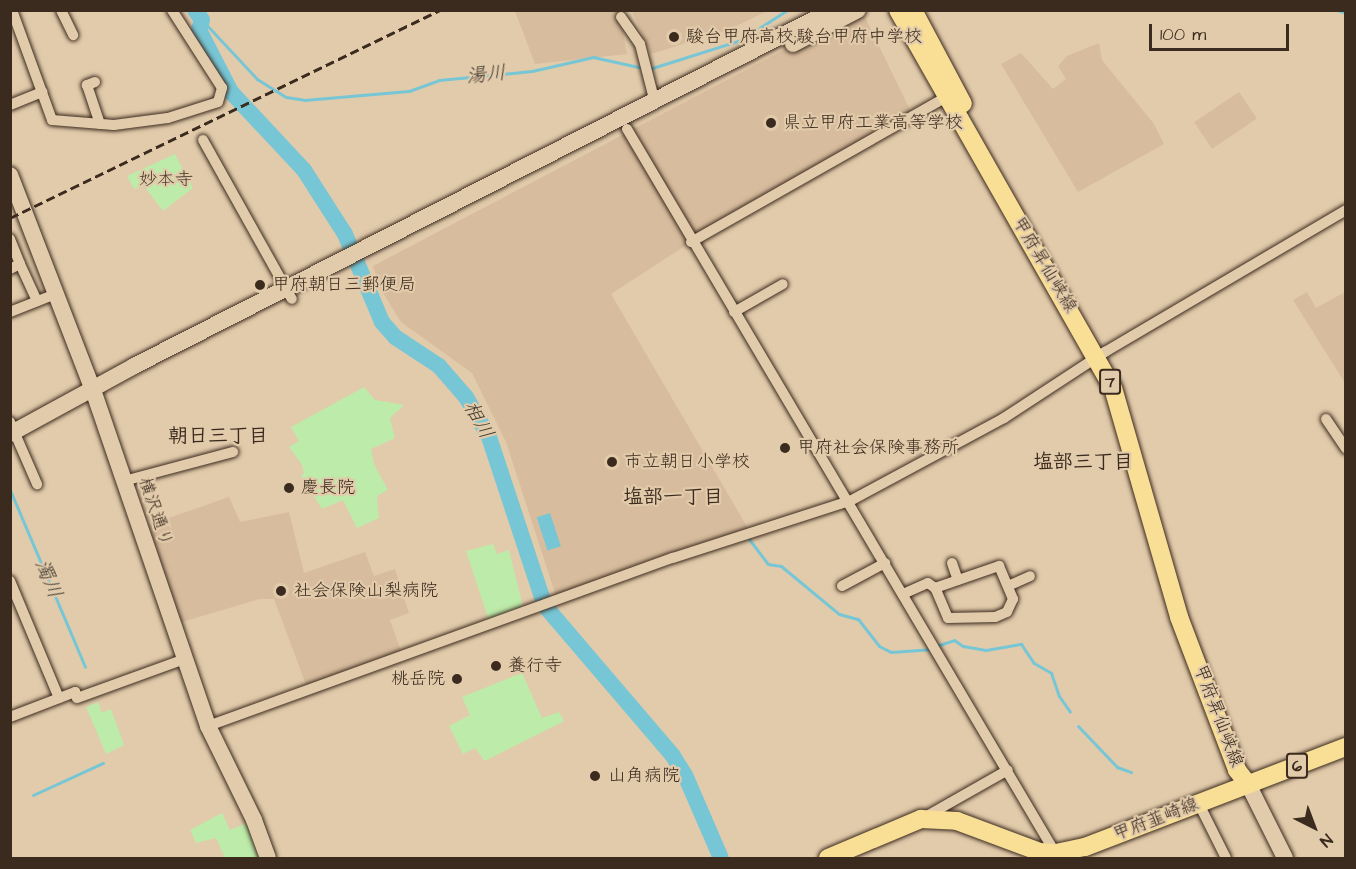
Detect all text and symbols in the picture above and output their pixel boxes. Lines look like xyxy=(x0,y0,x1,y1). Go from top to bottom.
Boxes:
scale bar xyxy=(1152,12,1292,50)
text: 100 m xyxy=(1160,22,1206,47)
place label: 駿台甲府高校;駿台甲府中学校 xyxy=(686,26,922,48)
marker: 駿台甲府高校;駿台甲府中学校 xyxy=(667,30,681,44)
water label: 湯川 xyxy=(465,61,507,89)
place label: 県立甲府工業高等学校 xyxy=(783,112,963,134)
marker: 県立甲府工業高等学校 xyxy=(764,116,778,130)
park label: 妙本寺 xyxy=(139,169,193,191)
street label: 甲府昇仙峡線 xyxy=(1007,213,1081,317)
place label: 甲府朝日三郵便局 xyxy=(272,274,416,296)
marker: 甲府朝日三郵便局 xyxy=(253,278,267,292)
road number: 7 xyxy=(1098,369,1122,395)
water label: 相川 xyxy=(458,397,498,443)
district label: 朝日三丁目 xyxy=(168,424,268,448)
place label: 甲府社会保険事務所 xyxy=(797,437,959,459)
marker: 甲府社会保険事務所 xyxy=(778,441,792,455)
district label: 塩部三丁目 xyxy=(1033,450,1133,474)
place label: 市立朝日小学校 xyxy=(624,451,750,473)
marker: 市立朝日小学校 xyxy=(605,455,619,469)
street label: 横沢通り xyxy=(133,474,177,550)
place label: 慶長院 xyxy=(301,477,355,499)
marker: 慶長院 xyxy=(282,481,296,495)
district label: 塩部一丁目 xyxy=(623,485,723,509)
water label: 濁川 xyxy=(29,556,67,602)
place label: 社会保険山梨病院 xyxy=(294,580,438,602)
marker: 社会保険山梨病院 xyxy=(272,582,290,600)
place label: 養行寺 xyxy=(508,655,562,677)
marker: 養行寺 xyxy=(489,659,503,673)
street label: 甲府昇仙峡線 xyxy=(1189,662,1247,770)
place label: 桃岳院 xyxy=(391,668,445,690)
marker: 桃岳院 xyxy=(450,672,464,686)
road number: 6 xyxy=(1285,753,1309,779)
place label: 山角病院 xyxy=(608,765,680,787)
marker: 山角病院 xyxy=(586,767,604,785)
street label: 甲府韮崎線 xyxy=(1110,794,1202,846)
north arrow xyxy=(1284,797,1344,857)
text: N xyxy=(1315,829,1337,852)

